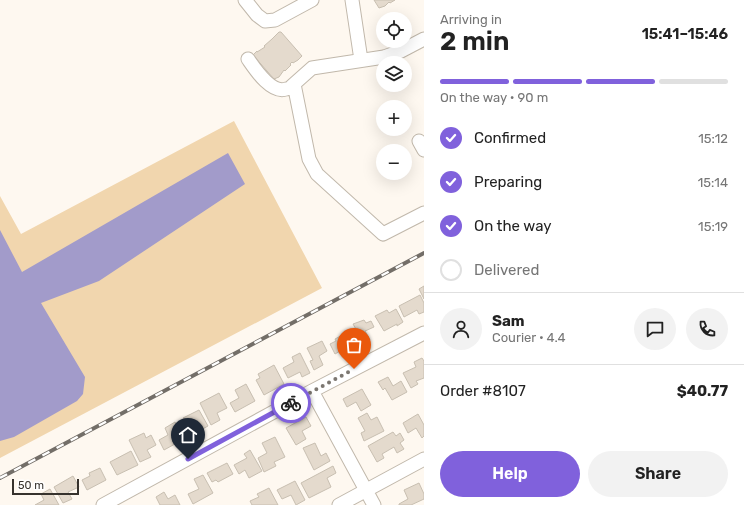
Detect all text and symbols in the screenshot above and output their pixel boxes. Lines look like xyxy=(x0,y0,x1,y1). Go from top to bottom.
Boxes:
map controls xyxy=(376,12,412,180)
button: locate xyxy=(376,12,412,48)
text: Arriving in xyxy=(440,12,502,27)
text: 15:41–15:46 xyxy=(642,25,728,43)
text: 2 min xyxy=(440,26,509,57)
button: layers xyxy=(376,56,412,92)
text: On the way · 90 m xyxy=(440,90,548,105)
button: + xyxy=(376,100,412,136)
icon: check xyxy=(440,127,462,149)
text: Confirmed xyxy=(474,129,546,147)
text: 15:12 xyxy=(698,131,728,146)
button: − xyxy=(376,144,412,180)
icon: check xyxy=(440,171,462,193)
text: Preparing xyxy=(474,173,542,191)
text: 15:14 xyxy=(698,175,728,190)
icon: check xyxy=(440,215,462,237)
text: On the way xyxy=(474,217,552,235)
text: 15:19 xyxy=(698,219,728,234)
text: Delivered xyxy=(474,261,539,279)
button: person xyxy=(440,308,482,350)
button: chat xyxy=(634,308,676,350)
button: phone xyxy=(686,308,728,350)
text: Sam xyxy=(492,312,525,330)
pin xyxy=(337,328,371,369)
text: Courier · 4.4 xyxy=(492,330,566,345)
icon: bag xyxy=(343,334,365,356)
text: Order #8107 xyxy=(440,382,526,400)
text: $40.77 xyxy=(677,382,728,400)
courier xyxy=(271,383,311,423)
icon: bike xyxy=(280,392,302,414)
pin xyxy=(171,418,205,459)
icon: home xyxy=(177,424,199,446)
button: Help xyxy=(440,451,580,497)
button: Share xyxy=(588,451,728,497)
scale bar xyxy=(12,477,79,496)
text: 50 m xyxy=(18,479,44,492)

